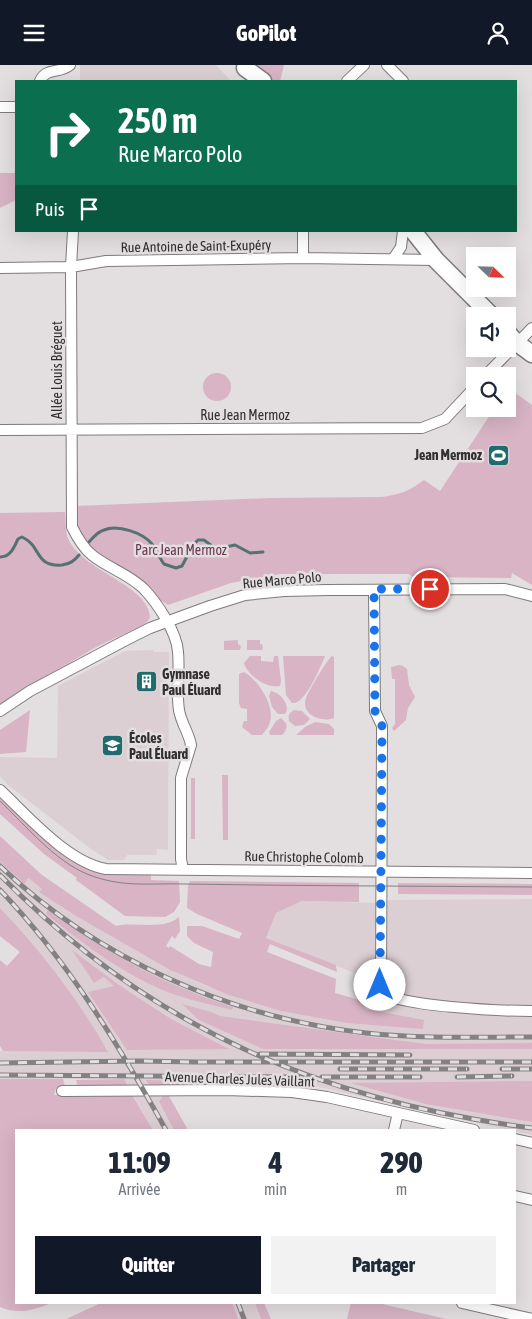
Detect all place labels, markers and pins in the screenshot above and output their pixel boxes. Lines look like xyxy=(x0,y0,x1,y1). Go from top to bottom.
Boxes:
sports icon: Jean Mermoz xyxy=(486,443,510,467)
place label: Jean Mermoz xyxy=(414,447,482,463)
pin xyxy=(409,568,451,610)
place label: Gymnase Paul Éluard xyxy=(162,666,222,698)
building icon: Gymnase Paul Éluard xyxy=(134,670,158,694)
place label: Écoles Paul Éluard xyxy=(129,730,189,762)
school or university icon: Écoles Paul Éluard xyxy=(101,734,125,758)

